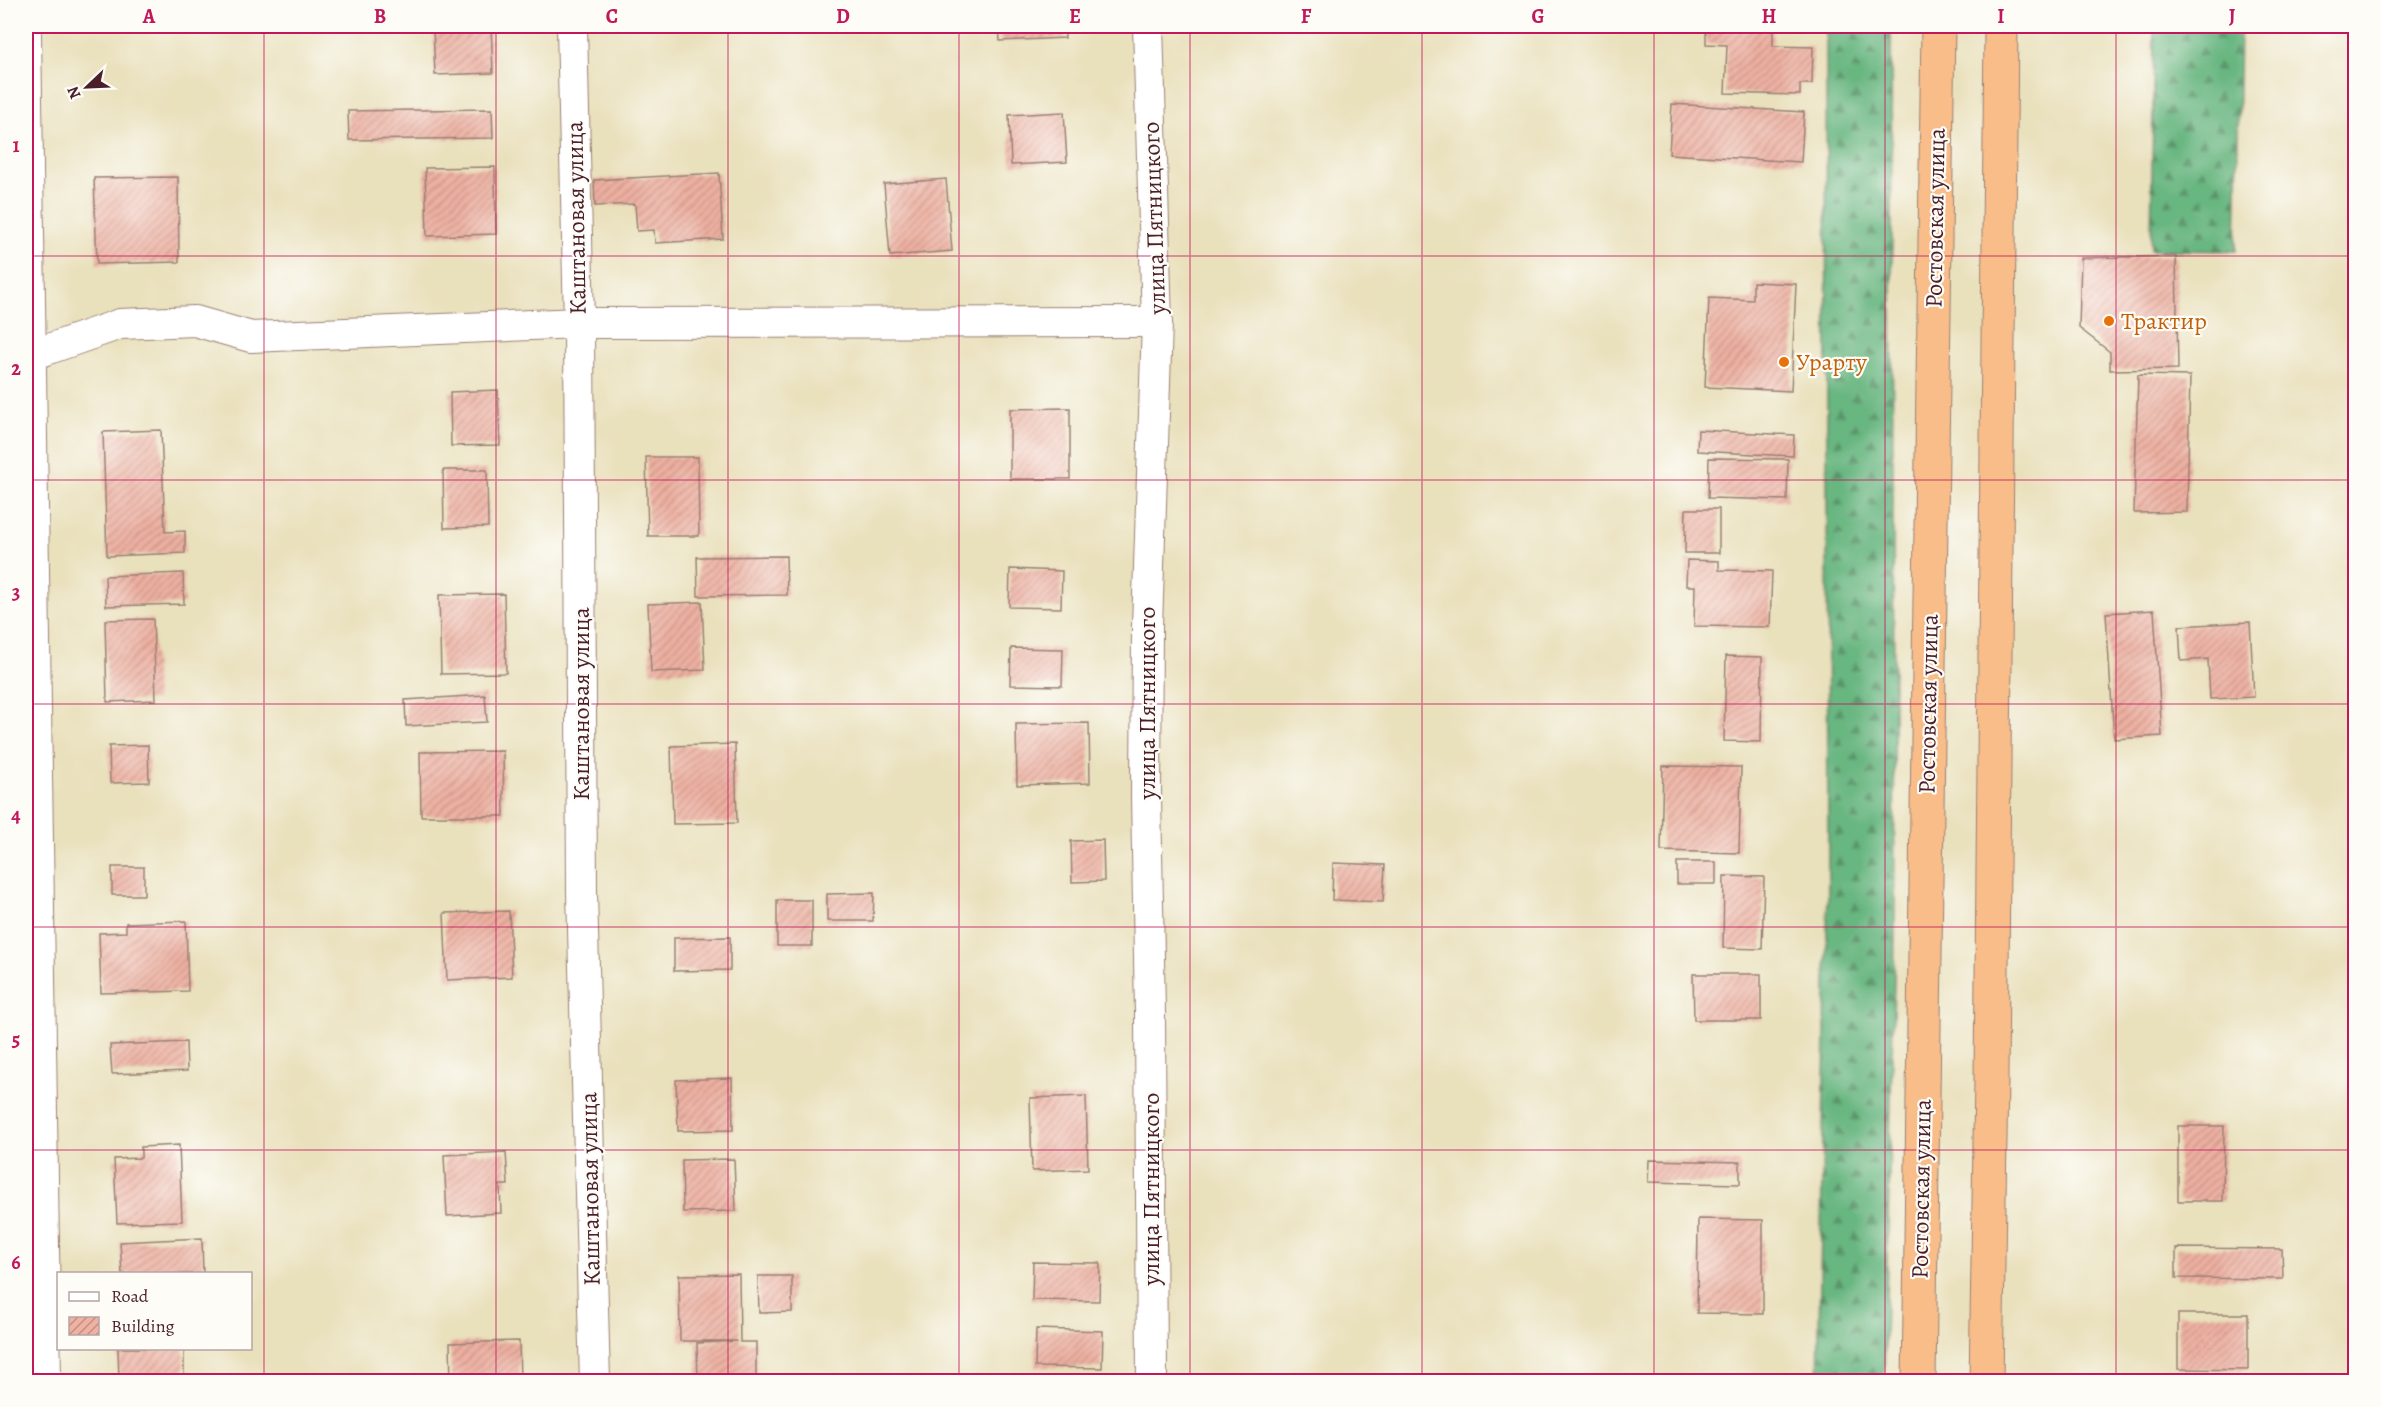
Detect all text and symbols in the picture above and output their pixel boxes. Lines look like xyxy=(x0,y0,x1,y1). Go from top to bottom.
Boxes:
text: A xyxy=(142,3,156,30)
text: B xyxy=(374,3,386,30)
text: C xyxy=(606,3,618,30)
text: D xyxy=(836,3,850,30)
text: E xyxy=(1069,3,1081,30)
text: F xyxy=(1301,3,1312,30)
text: G xyxy=(1531,3,1545,30)
text: H xyxy=(1762,3,1777,30)
text: I xyxy=(1997,3,2005,30)
text: J xyxy=(2229,3,2236,30)
north arrow xyxy=(57,57,117,117)
text: N xyxy=(62,82,87,102)
street label: Каштановая улица xyxy=(558,121,594,315)
street label: улица Пятницкого xyxy=(1135,121,1173,316)
street label: Ростовская улица xyxy=(1917,128,1953,308)
text: 1 xyxy=(12,132,20,159)
place label: Трактир xyxy=(2121,305,2207,337)
marker: Трактир xyxy=(2102,314,2116,328)
place label: Урарту xyxy=(1796,346,1867,378)
text: 2 xyxy=(11,355,21,382)
marker: Урарту xyxy=(1777,355,1791,369)
text: 3 xyxy=(12,579,20,606)
street label: Каштановая улица xyxy=(565,607,597,801)
street label: улица Пятницкого xyxy=(1131,607,1163,800)
street label: Ростовская улица xyxy=(1910,614,1946,794)
text: 4 xyxy=(11,802,21,829)
text: 5 xyxy=(12,1026,20,1053)
street label: Каштановая улица xyxy=(572,1092,608,1286)
street label: улица Пятницкого xyxy=(1135,1093,1167,1286)
street label: Ростовская улица xyxy=(1903,1099,1939,1279)
text: 6 xyxy=(11,1249,21,1276)
legend xyxy=(57,1272,252,1350)
text: Road xyxy=(111,1284,149,1308)
text: Building xyxy=(111,1314,175,1338)

